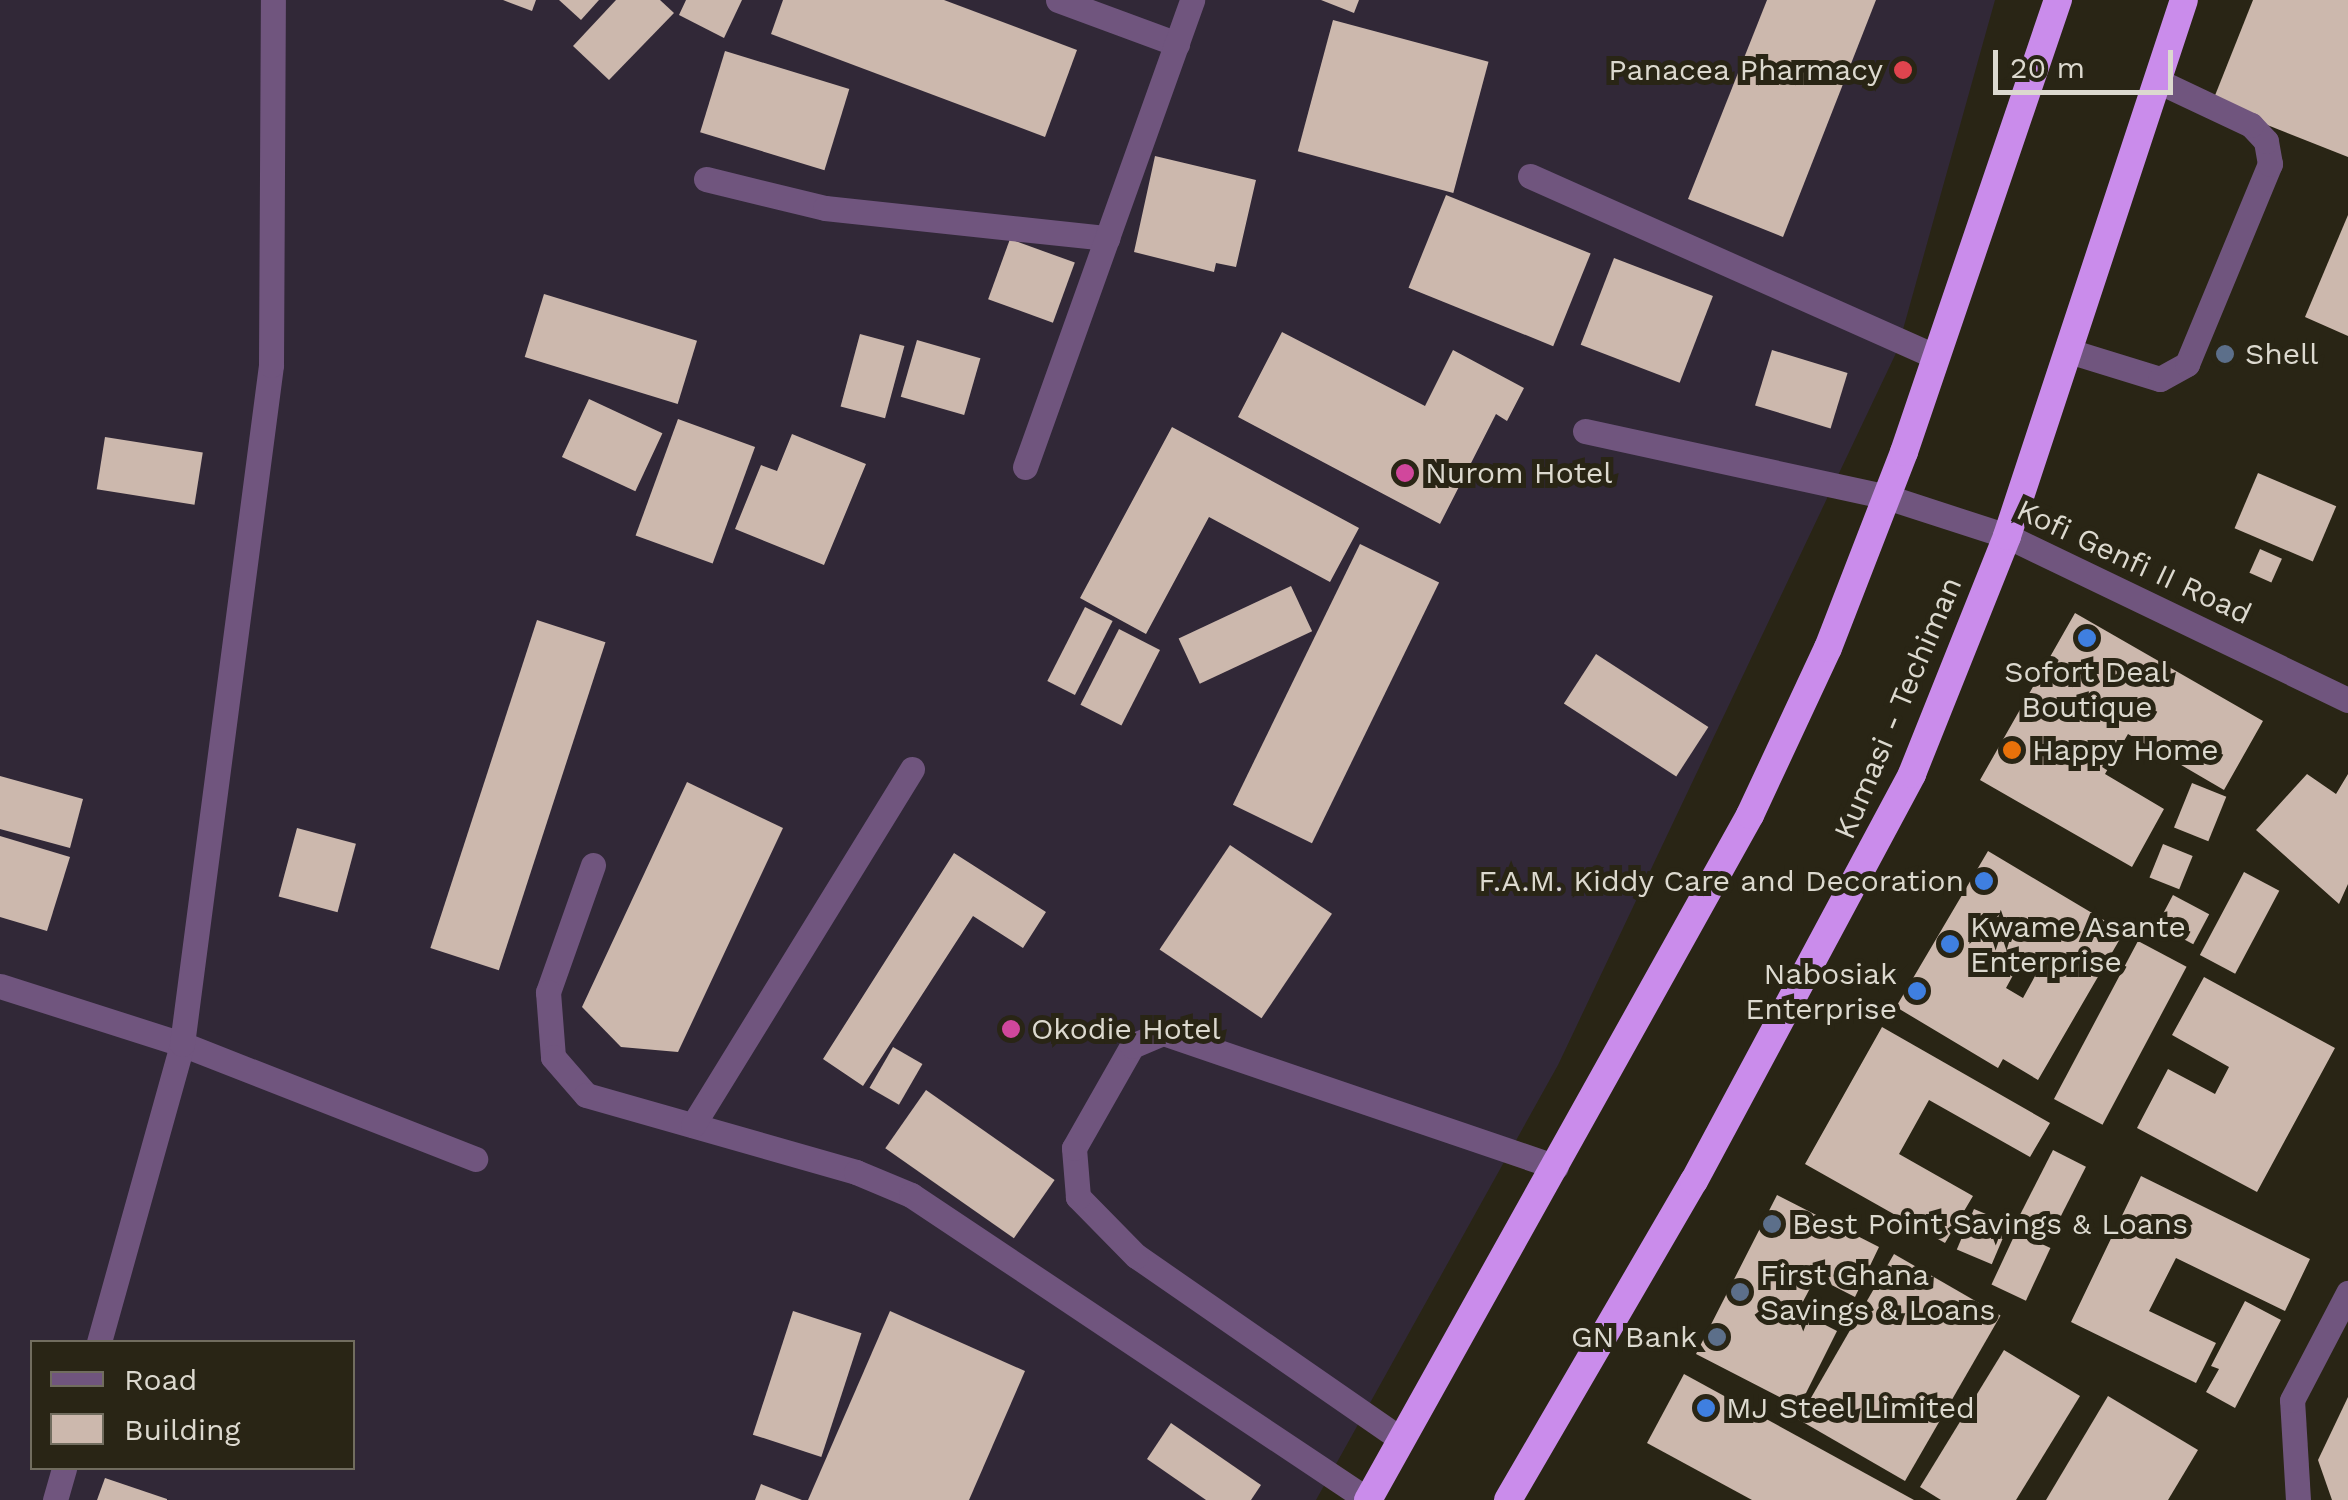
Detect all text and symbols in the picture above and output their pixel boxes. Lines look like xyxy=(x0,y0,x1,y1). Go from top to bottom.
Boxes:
scale bar xyxy=(1998,30,2178,92)
text: 20 m xyxy=(2010,50,2085,85)
place label: Panacea Pharmacy xyxy=(1607,52,1883,88)
marker: Panacea Pharmacy xyxy=(1892,59,1914,81)
place label: Shell xyxy=(2245,336,2318,372)
marker: Shell xyxy=(2214,343,2236,365)
place label: Nurom Hotel xyxy=(1425,455,1612,491)
marker: Nurom Hotel xyxy=(1394,462,1416,484)
street label: Kofi Genfi II Road xyxy=(2011,492,2257,632)
street label: Kumasi - Techiman xyxy=(1826,571,1970,845)
marker: Sofort Deal Boutique xyxy=(2076,627,2098,649)
place label: Sofort Deal Boutique xyxy=(2004,654,2170,724)
place label: Happy Home xyxy=(2032,732,2219,768)
marker: Happy Home xyxy=(2001,739,2023,761)
place label: F.A.M. Kiddy Care and Decoration xyxy=(1477,863,1964,899)
marker: F.A.M. Kiddy Care and Decoration xyxy=(1973,870,1995,892)
place label: Kwame Asante Enterprise xyxy=(1970,909,2187,980)
marker: Kwame Asante Enterprise xyxy=(1939,933,1961,955)
place label: Nabosiak Enterprise xyxy=(1745,956,1897,1026)
marker: Nabosiak Enterprise xyxy=(1906,980,1928,1002)
place label: Okodie Hotel xyxy=(1031,1011,1221,1047)
marker: Okodie Hotel xyxy=(1000,1018,1022,1040)
place label: Best Point Savings & Loans xyxy=(1792,1206,2188,1242)
marker: Best Point Savings & Loans xyxy=(1761,1213,1783,1235)
place label: First Ghana Savings & Loans xyxy=(1760,1257,1995,1328)
marker: First Ghana Savings & Loans xyxy=(1729,1281,1751,1303)
place label: GN Bank xyxy=(1571,1319,1697,1355)
marker: GN Bank xyxy=(1706,1326,1728,1348)
legend xyxy=(30,1340,355,1470)
text: Road xyxy=(124,1362,197,1397)
place label: MJ Steel Limited xyxy=(1726,1390,1976,1426)
marker: MJ Steel Limited xyxy=(1695,1397,1717,1419)
text: Building xyxy=(124,1412,241,1447)

